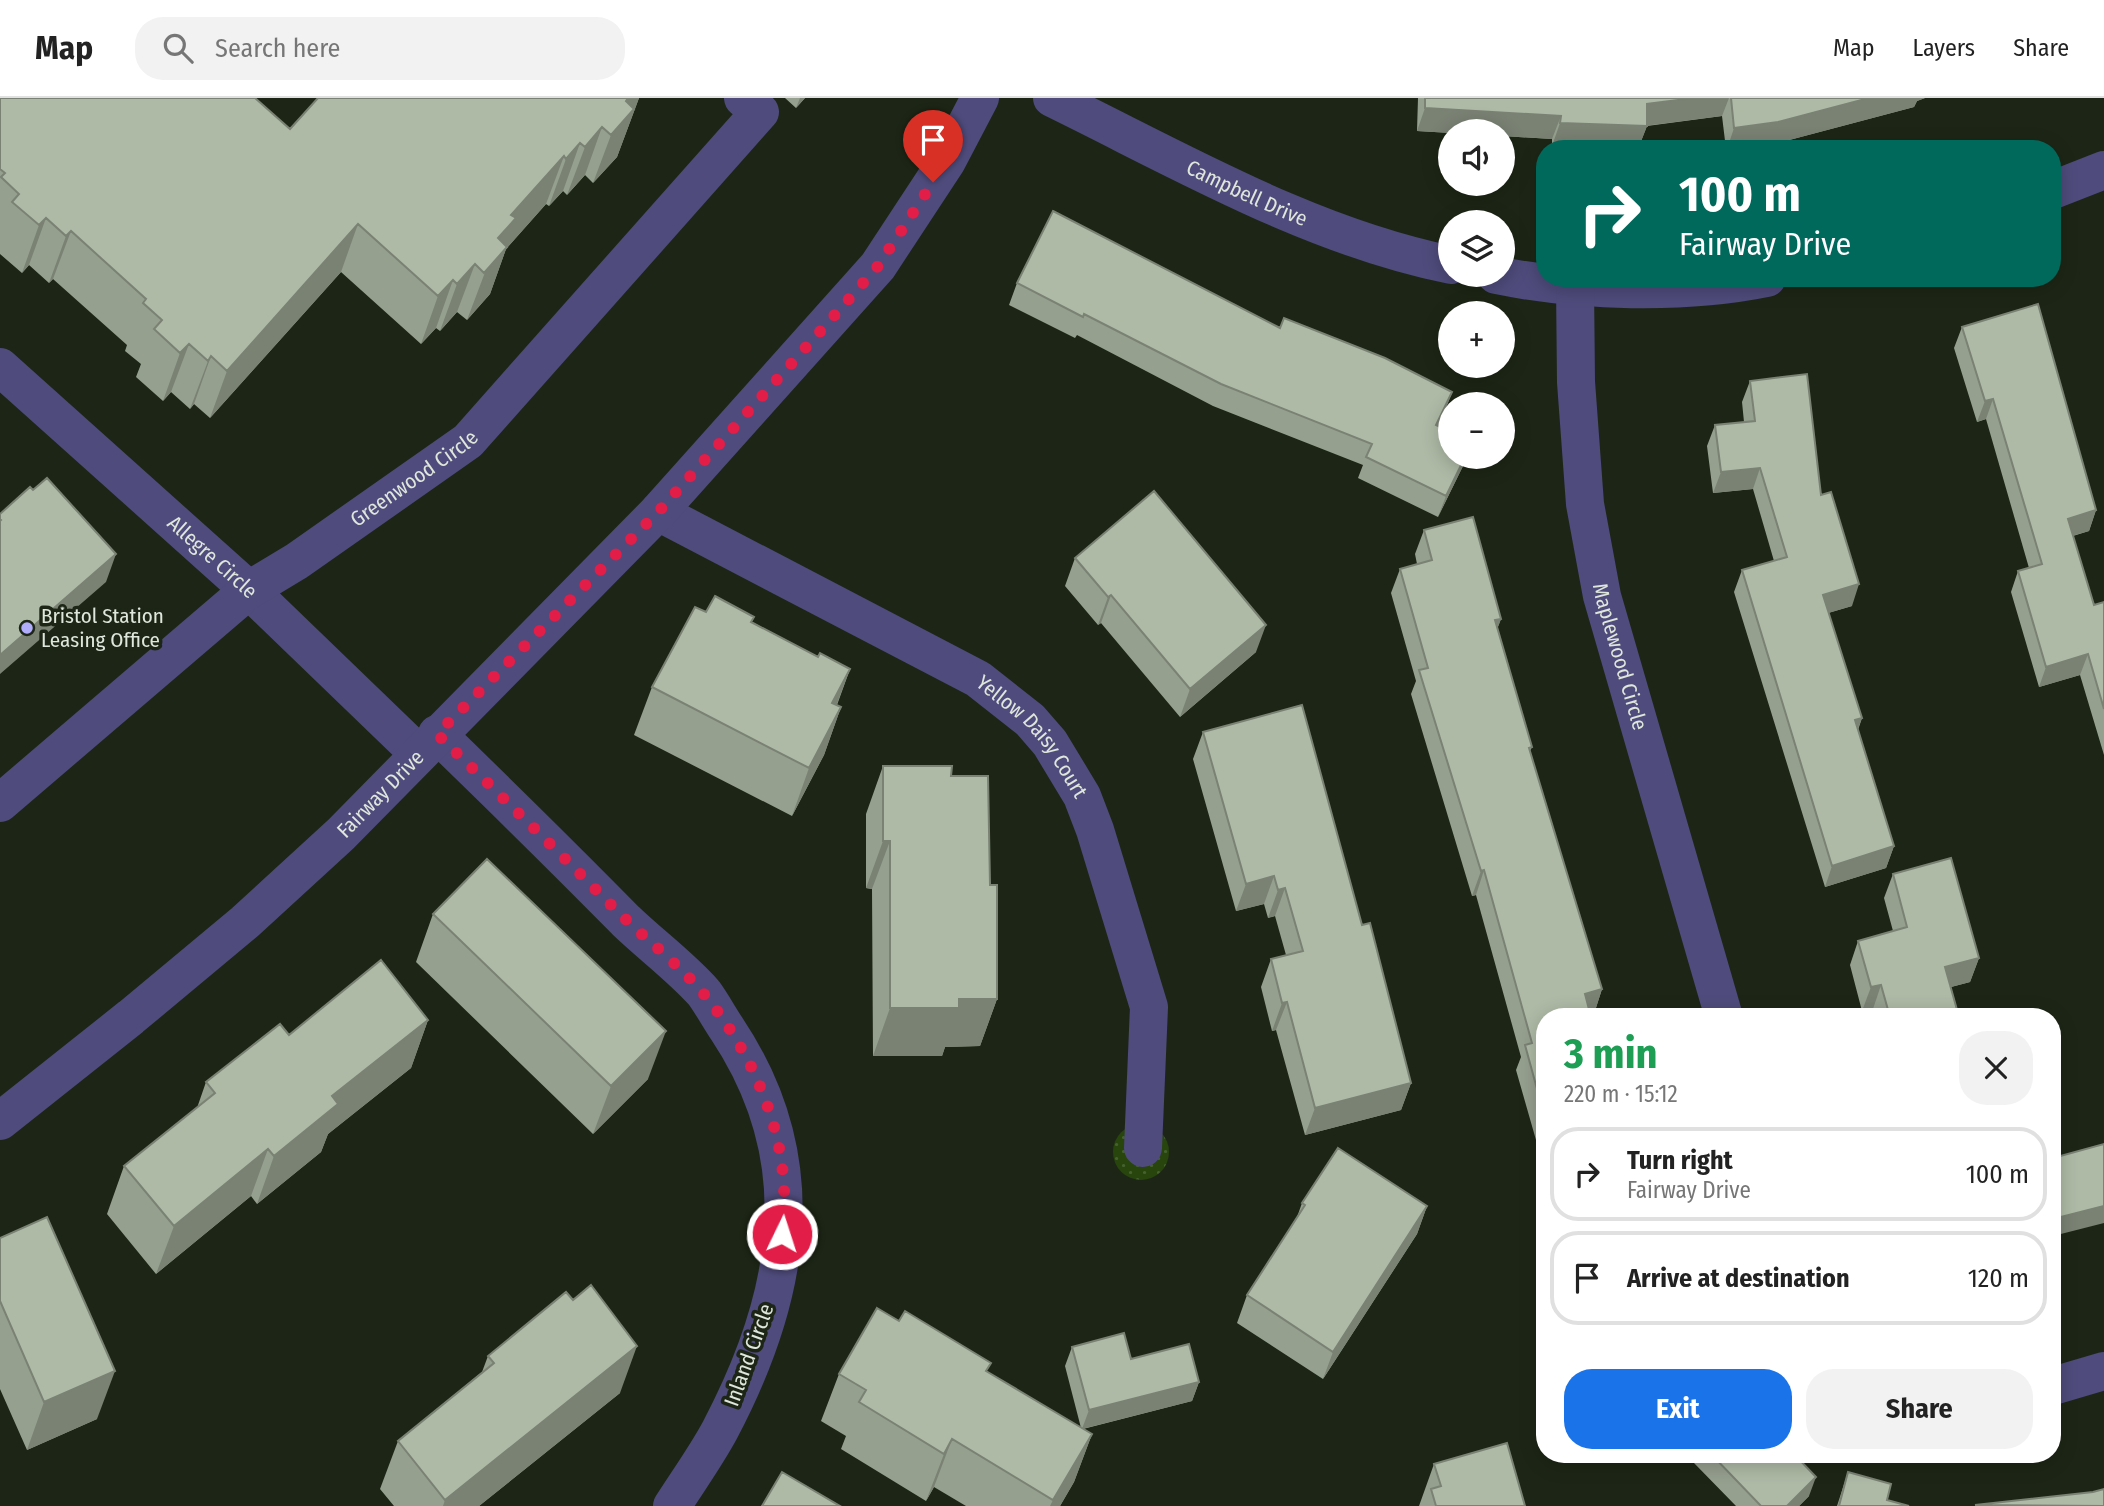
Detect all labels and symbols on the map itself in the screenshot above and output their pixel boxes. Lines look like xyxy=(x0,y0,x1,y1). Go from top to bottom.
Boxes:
pin xyxy=(903,110,963,182)
street label: Campbell Drive xyxy=(1182,154,1311,232)
street label: Greenwood Circle xyxy=(345,425,484,533)
street label: Allegre Circle xyxy=(162,510,263,604)
street label: Maplewood Circle xyxy=(1587,581,1653,733)
place label: Bristol Station Leasing Office xyxy=(41,603,164,653)
marker: Bristol Station Leasing Office xyxy=(19,620,35,636)
street label: Yellow Daisy Court xyxy=(971,670,1093,803)
street label: Fairway Drive xyxy=(331,745,429,843)
position arrow xyxy=(745,1197,819,1271)
street label: Inland Circle xyxy=(718,1300,780,1410)

